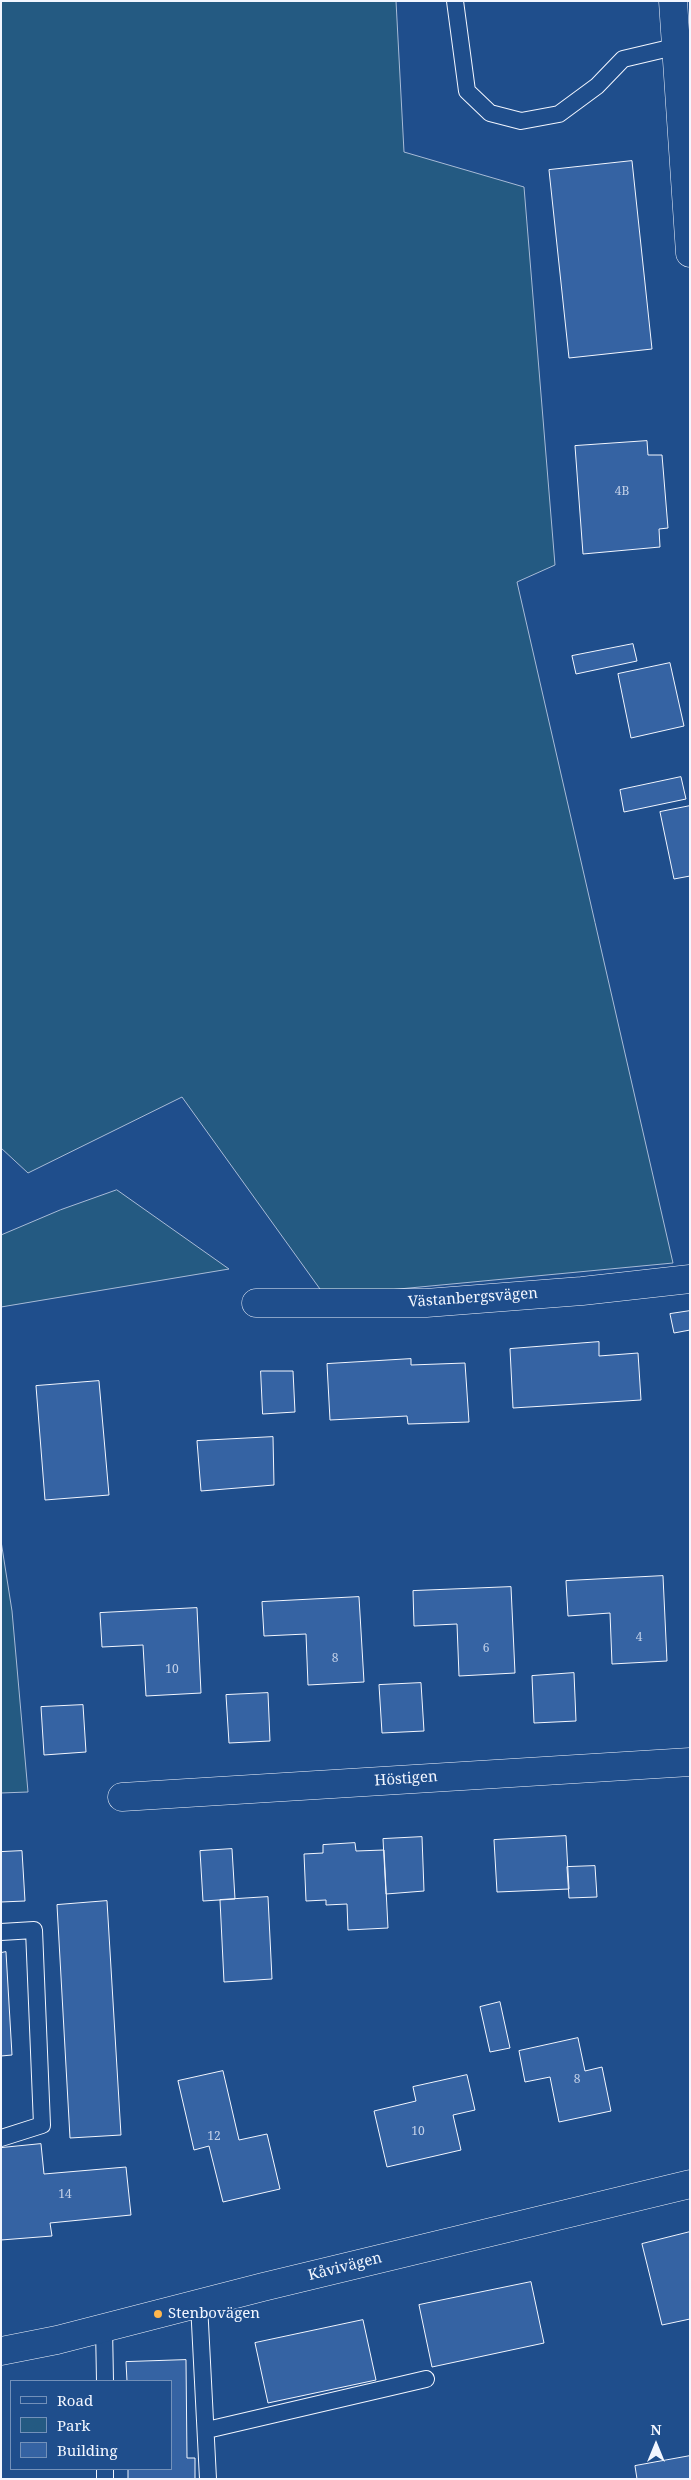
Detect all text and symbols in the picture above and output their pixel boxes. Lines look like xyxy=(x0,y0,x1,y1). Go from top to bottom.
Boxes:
house number: 4B xyxy=(615,485,629,499)
street label: Västanbergsvägen xyxy=(408,1284,538,1312)
house number: 4 xyxy=(636,1631,642,1645)
house number: 6 xyxy=(483,1642,489,1656)
house number: 8 xyxy=(332,1652,338,1666)
house number: 10 xyxy=(165,1663,179,1677)
street label: Höstigen xyxy=(374,1768,438,1790)
house number: 8 xyxy=(574,2073,580,2087)
house number: 10 xyxy=(411,2125,425,2139)
house number: 12 xyxy=(207,2130,221,2144)
house number: 14 xyxy=(58,2188,72,2202)
street label: Kåvivägen xyxy=(306,2249,384,2285)
place label: Stenbovägen xyxy=(168,2305,260,2323)
marker: Stenbovägen xyxy=(152,2308,164,2320)
legend xyxy=(10,2380,172,2470)
text: Road xyxy=(57,2390,93,2410)
text: Park xyxy=(57,2415,90,2435)
north arrow xyxy=(631,2420,681,2470)
text: N xyxy=(650,2420,662,2439)
text: Building xyxy=(57,2440,118,2460)

